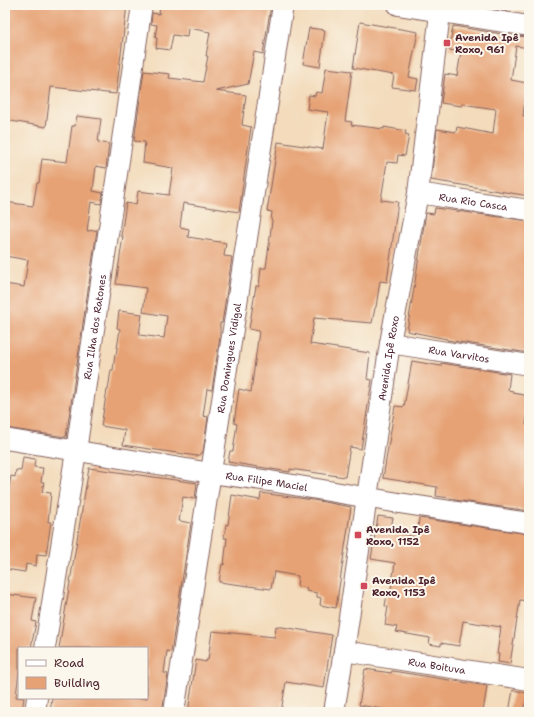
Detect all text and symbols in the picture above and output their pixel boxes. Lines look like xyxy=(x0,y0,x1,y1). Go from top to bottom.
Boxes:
place label: Avenida Ipê Roxo, 961 xyxy=(455,31,519,56)
marker: Avenida Ipê Roxo, 961 xyxy=(442,38,452,48)
street label: Rua Rio Casca xyxy=(438,190,509,214)
street label: Rua Ilha dos Ratones xyxy=(81,273,109,380)
street label: Rua Domingues Vidigal xyxy=(214,302,244,414)
street label: Avenida Ipê Roxo xyxy=(375,314,402,402)
street label: Rua Varvitos xyxy=(428,343,491,366)
street label: Rua Filipe Maciel xyxy=(225,469,308,494)
place label: Avenida Ipê Roxo, 1152 xyxy=(366,523,430,548)
marker: Avenida Ipê Roxo, 1152 xyxy=(353,530,363,540)
place label: Avenida Ipê Roxo, 1153 xyxy=(372,574,436,599)
marker: Avenida Ipê Roxo, 1153 xyxy=(359,581,369,591)
legend xyxy=(18,647,148,699)
text: Road xyxy=(54,655,85,671)
street label: Rua Boituva xyxy=(407,655,467,677)
text: Building xyxy=(54,675,100,691)

